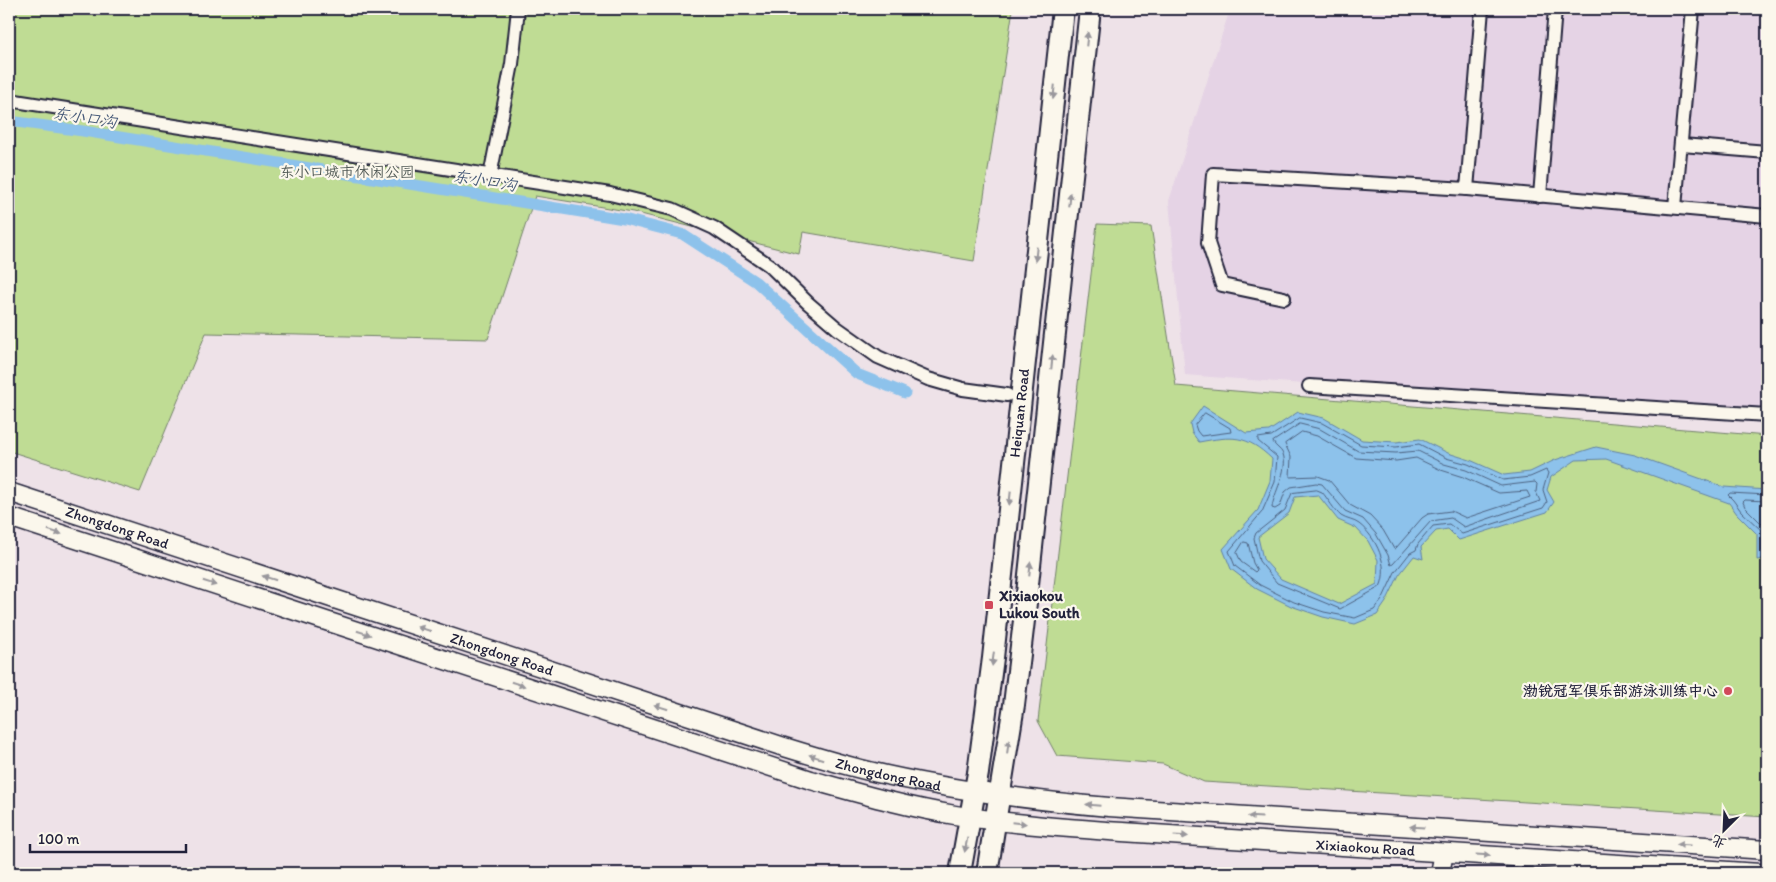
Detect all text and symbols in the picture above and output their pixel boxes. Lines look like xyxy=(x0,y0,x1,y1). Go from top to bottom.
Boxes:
one-way arrow xyxy=(1083,31,1091,47)
one-way arrow xyxy=(1050,84,1058,100)
water label: 东小口沟 xyxy=(52,103,120,132)
park label: 东小口城市休闲公园 xyxy=(279,163,415,181)
water label: 东小口沟 xyxy=(452,166,520,195)
one-way arrow xyxy=(1066,192,1074,208)
one-way arrow xyxy=(1032,246,1040,262)
one-way arrow xyxy=(1048,354,1056,370)
street label: Heiquan Road xyxy=(1006,368,1033,458)
one-way arrow xyxy=(1006,490,1014,506)
street label: Zhongdong Road xyxy=(63,502,172,553)
one-way arrow xyxy=(48,528,63,536)
one-way arrow xyxy=(1026,560,1034,576)
one-way arrow xyxy=(262,574,277,581)
one-way arrow xyxy=(202,579,217,587)
place label: Xixiaokou Lukou South xyxy=(999,587,1080,622)
marker: Xixiaokou Lukou South xyxy=(983,599,995,611)
one-way arrow xyxy=(416,624,431,632)
street label: Zhongdong Road xyxy=(448,629,557,680)
one-way arrow xyxy=(357,630,372,638)
one-way arrow xyxy=(989,651,997,667)
one-way arrow xyxy=(511,681,526,688)
place label: 渤锐冠军俱乐部游泳训练中心 xyxy=(1523,682,1718,700)
marker: 渤锐冠军俱乐部游泳训练中心 xyxy=(1722,685,1734,697)
one-way arrow xyxy=(654,702,669,710)
one-way arrow xyxy=(1004,739,1012,755)
one-way arrow xyxy=(808,752,823,760)
street label: Zhongdong Road xyxy=(834,754,943,795)
one-way arrow xyxy=(1084,801,1100,809)
north arrow xyxy=(1698,804,1748,854)
one-way arrow xyxy=(1246,812,1262,820)
one-way arrow xyxy=(1011,819,1027,827)
scale bar xyxy=(30,822,186,854)
one-way arrow xyxy=(1408,823,1424,831)
text: 100 m xyxy=(38,830,80,848)
text: 北 xyxy=(1709,831,1729,852)
one-way arrow xyxy=(1173,832,1189,840)
street label: Xixiaokou Road xyxy=(1315,835,1416,860)
one-way arrow xyxy=(962,838,970,853)
one-way arrow xyxy=(1675,841,1691,849)
one-way arrow xyxy=(1475,852,1491,860)

